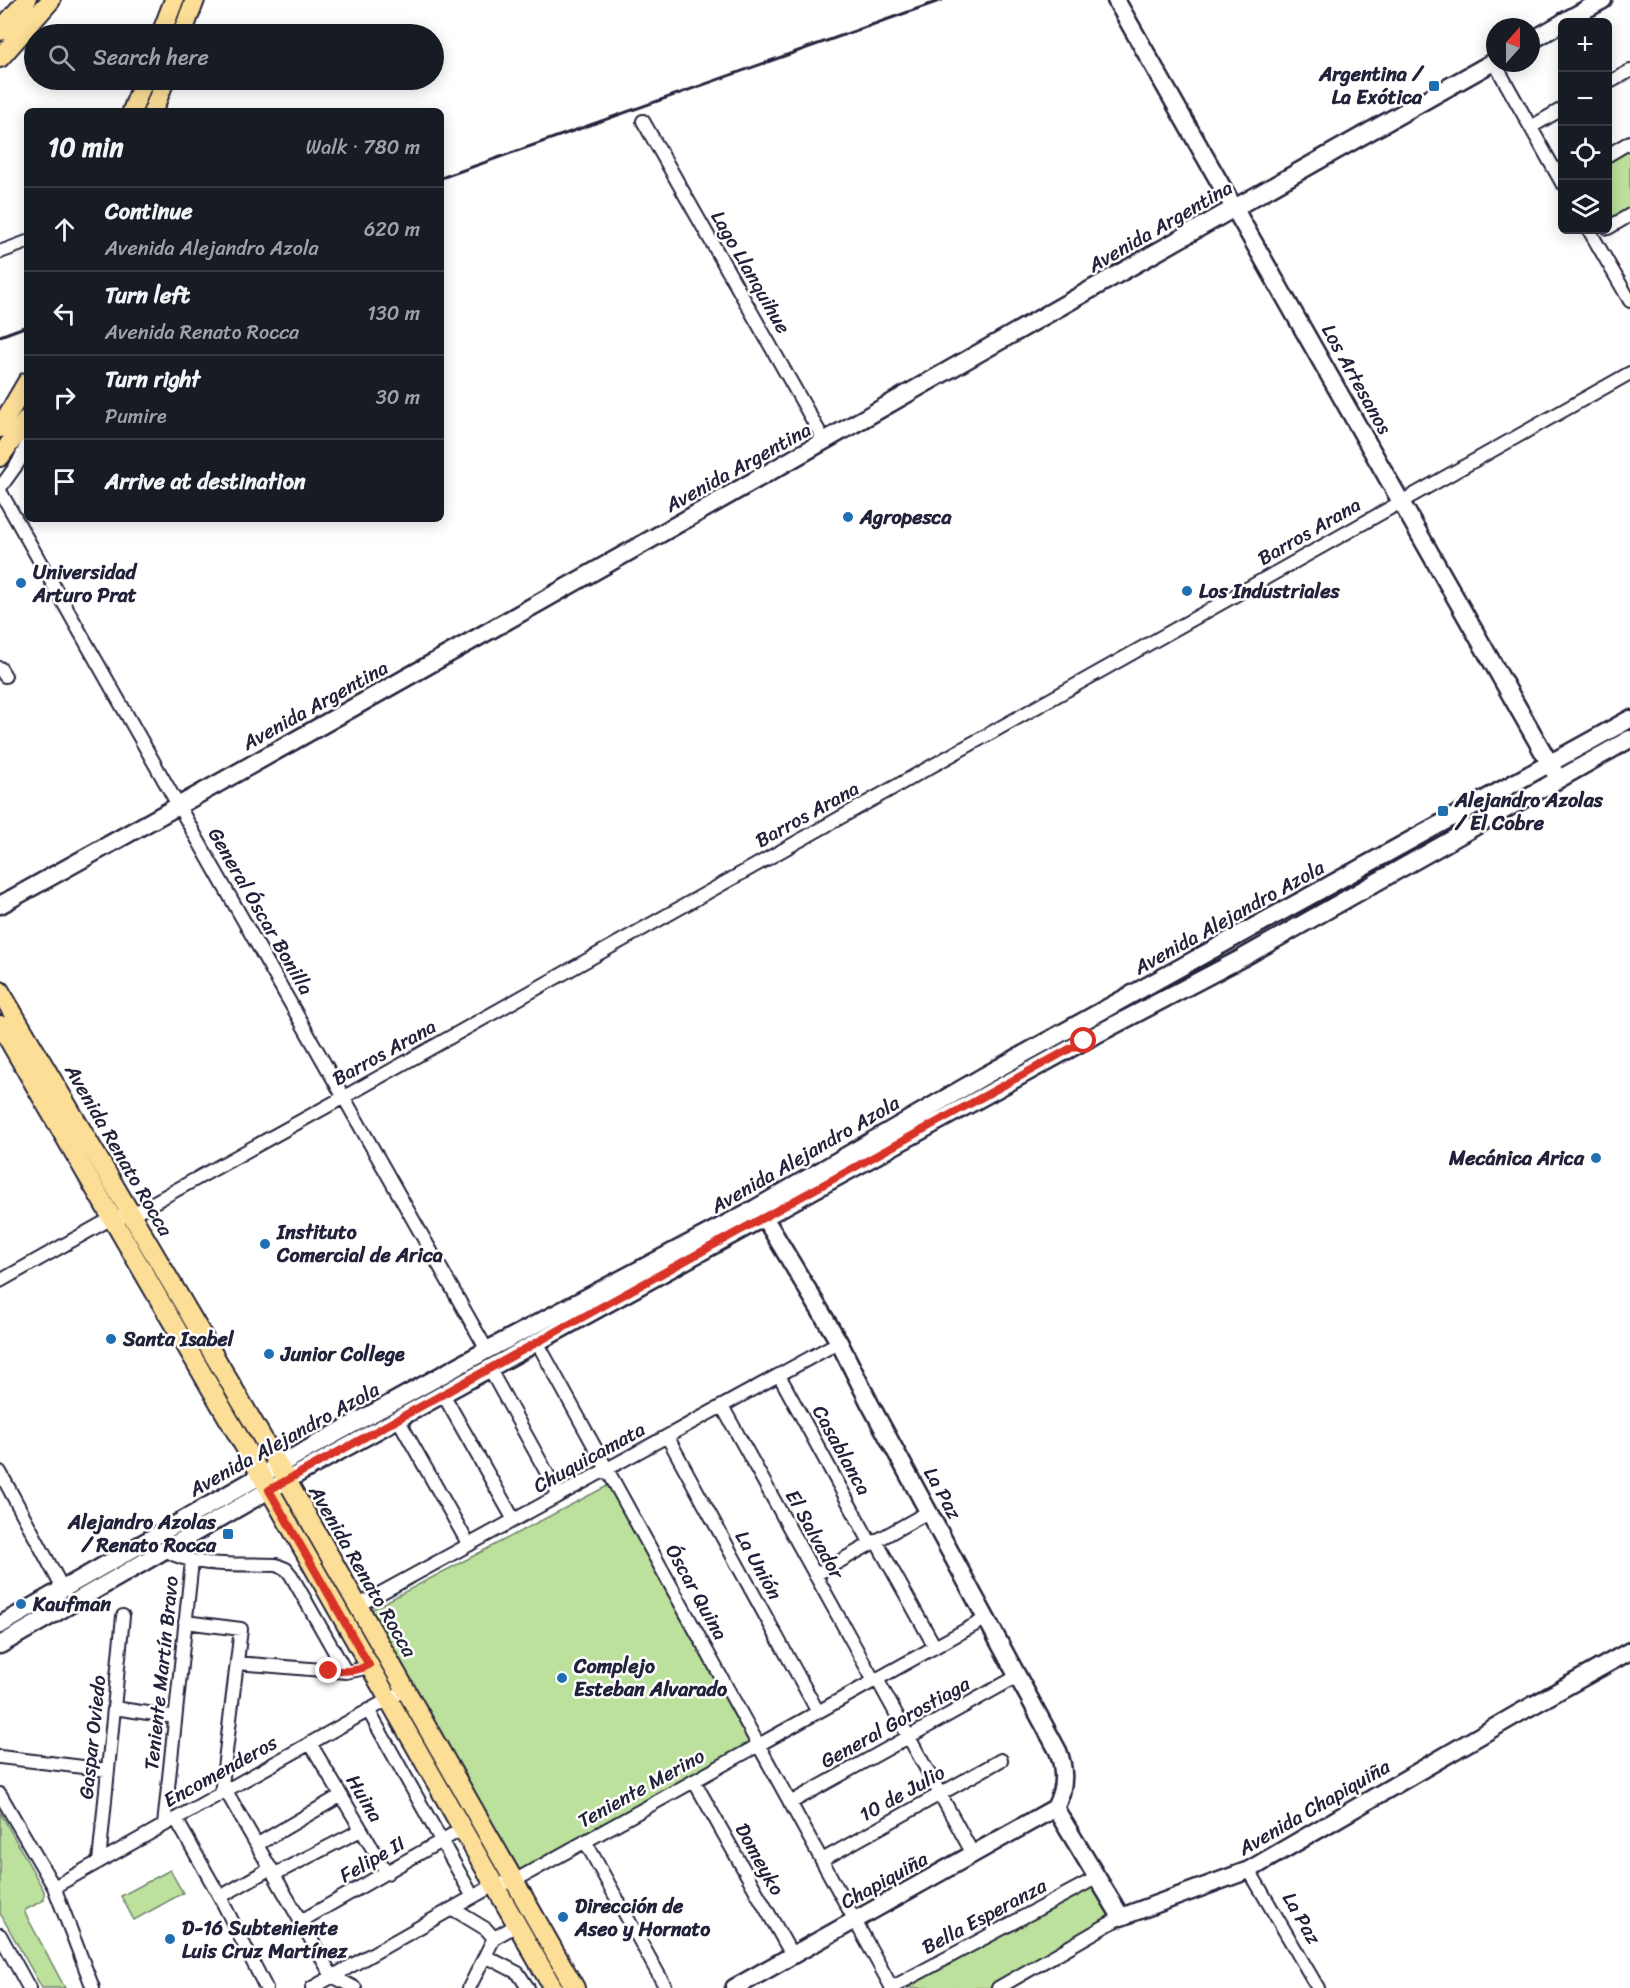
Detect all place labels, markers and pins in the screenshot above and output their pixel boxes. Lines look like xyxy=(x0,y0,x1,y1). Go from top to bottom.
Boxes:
place label: Argentina / La Exótica xyxy=(1318,57,1425,115)
marker: Argentina / La Exótica xyxy=(1427,79,1441,93)
place label: Agropesca xyxy=(859,500,953,535)
marker: Agropesca xyxy=(841,510,855,524)
place label: Universidad Arturo Prat xyxy=(32,555,139,613)
place label: Los Industriales xyxy=(1199,574,1340,609)
marker: Universidad Arturo Prat xyxy=(14,576,28,590)
marker: Los Industriales xyxy=(1180,584,1194,598)
place label: Alejandro Azolas / El Cobre xyxy=(1454,783,1604,841)
marker: Alejandro Azolas / El Cobre xyxy=(1436,804,1450,818)
place label: Mecánica Arica xyxy=(1448,1141,1585,1176)
marker: Mecánica Arica xyxy=(1589,1151,1603,1165)
place label: Instituto Comercial de Arica xyxy=(276,1215,443,1273)
marker: Instituto Comercial de Arica xyxy=(258,1237,272,1251)
place label: Santa Isabel xyxy=(122,1322,235,1357)
marker: Santa Isabel xyxy=(104,1332,118,1346)
place label: Junior College xyxy=(280,1337,405,1372)
marker: Junior College xyxy=(262,1347,276,1361)
place label: Alejandro Azolas / Renato Rocca xyxy=(67,1505,217,1563)
marker: Alejandro Azolas / Renato Rocca xyxy=(221,1527,235,1541)
place label: Kaufman xyxy=(32,1587,111,1622)
marker: Kaufman xyxy=(14,1597,28,1611)
place label: Complejo Esteban Alvarado xyxy=(573,1649,728,1707)
marker: Complejo Esteban Alvarado xyxy=(555,1671,569,1685)
place label: Dirección de Aseo y Hornato xyxy=(574,1889,711,1947)
marker: Dirección de Aseo y Hornato xyxy=(556,1910,570,1924)
place label: D-16 Subteniente Luis Cruz Martínez xyxy=(182,1911,349,1969)
marker: D-16 Subteniente Luis Cruz Martínez xyxy=(163,1932,177,1946)

